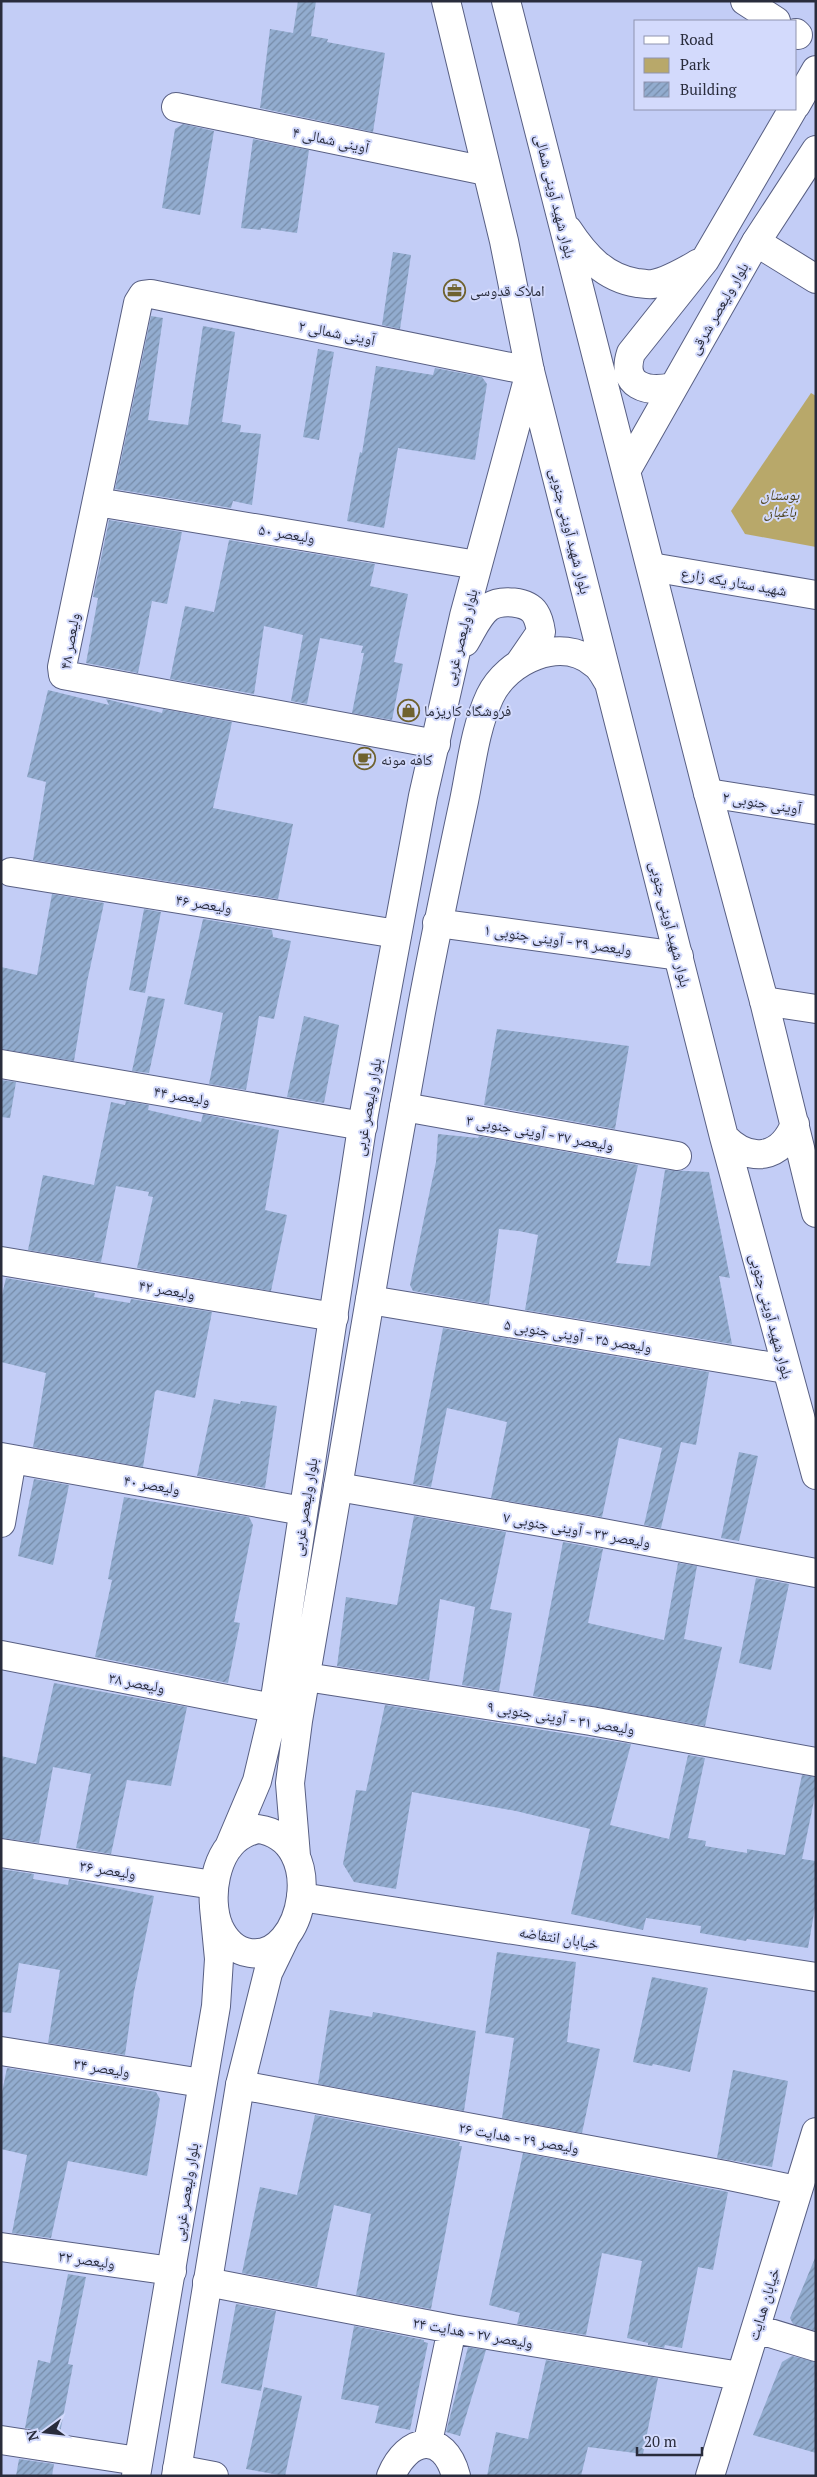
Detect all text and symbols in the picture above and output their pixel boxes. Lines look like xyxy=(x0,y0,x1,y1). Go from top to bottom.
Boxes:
legend xyxy=(634,20,797,110)
text: Road xyxy=(680,29,713,49)
text: Park xyxy=(680,54,710,74)
text: Building xyxy=(680,79,738,99)
street label: آوینی شمالی ۴ xyxy=(291,121,372,158)
street label: بلوار شهید آوینی شمالی xyxy=(530,132,581,260)
street label: بلوار ولیعصر شرقی xyxy=(683,258,753,358)
office icon: املاک قدوسی xyxy=(442,278,466,302)
place label: املاک قدوسی xyxy=(470,280,545,301)
street label: آوینی شمالی ۲ xyxy=(297,315,378,350)
street label: بلوار شهید آوینی جنوبی xyxy=(545,466,596,596)
park label: بوستان باغبان xyxy=(760,484,800,521)
street label: ولیعصر ۵۰ xyxy=(257,519,317,547)
street label: شهید ستار یکه زارع xyxy=(679,562,789,601)
street label: بلوار ولیعصر غربی xyxy=(438,587,483,688)
street label: ولیعصر ۴۸ xyxy=(54,611,84,671)
shop icon: فروشگاه کاریزما xyxy=(396,698,420,722)
place label: فروشگاه کاریزما xyxy=(424,700,511,720)
cafe icon: کافه مونه xyxy=(353,747,377,771)
place label: کافه مونه xyxy=(381,749,433,769)
street label: آوینی جنوبی ۲ xyxy=(721,786,804,819)
street label: بلوار شهید آوینی جنوبی xyxy=(645,859,696,989)
street label: ولیعصر ۴۶ xyxy=(174,889,234,917)
street label: ولیعصر ۳۹ - آوینی جنوبی ۱ xyxy=(483,919,633,960)
street label: بلوار ولیعصر غربی xyxy=(349,1056,386,1158)
street label: ولیعصر ۴۴ xyxy=(152,1080,212,1110)
street label: ولیعصر ۳۷ - آوینی جنوبی ۳ xyxy=(465,1109,615,1156)
street label: بلوار شهید آوینی جنوبی xyxy=(745,1251,798,1381)
street label: ولیعصر ۴۲ xyxy=(137,1274,197,1304)
street label: ولیعصر ۳۵ - آوینی جنوبی ۵ xyxy=(503,1313,653,1358)
street label: بلوار ولیعصر غربی xyxy=(286,1457,323,1558)
street label: ولیعصر ۴۰ xyxy=(122,1469,182,1499)
street label: ولیعصر ۳۳ - آوینی جنوبی ۷ xyxy=(502,1506,652,1553)
street label: ولیعصر ۳۸ xyxy=(107,1667,167,1697)
street label: ولیعصر ۳۱ - آوینی جنوبی ۹ xyxy=(486,1695,636,1740)
street label: ولیعصر ۳۶ xyxy=(78,1855,138,1883)
street label: خیابان انتفاضه xyxy=(518,1921,601,1954)
street label: ولیعصر ۳۴ xyxy=(72,2053,132,2081)
street label: ولیعصر ۲۹ - هدایت ۲۶ xyxy=(457,2117,581,2157)
street label: بلوار ولیعصر غربی xyxy=(167,2142,204,2243)
street label: ولیعصر ۳۲ xyxy=(58,2245,116,2273)
street label: خیابان هدایت xyxy=(743,2265,785,2343)
street label: ولیعصر ۲۷ - هدایت ۲۴ xyxy=(411,2312,535,2352)
north arrow xyxy=(20,2407,70,2457)
scale bar xyxy=(637,2424,702,2456)
text: N xyxy=(21,2428,43,2443)
text: 20 m xyxy=(644,2431,677,2451)

